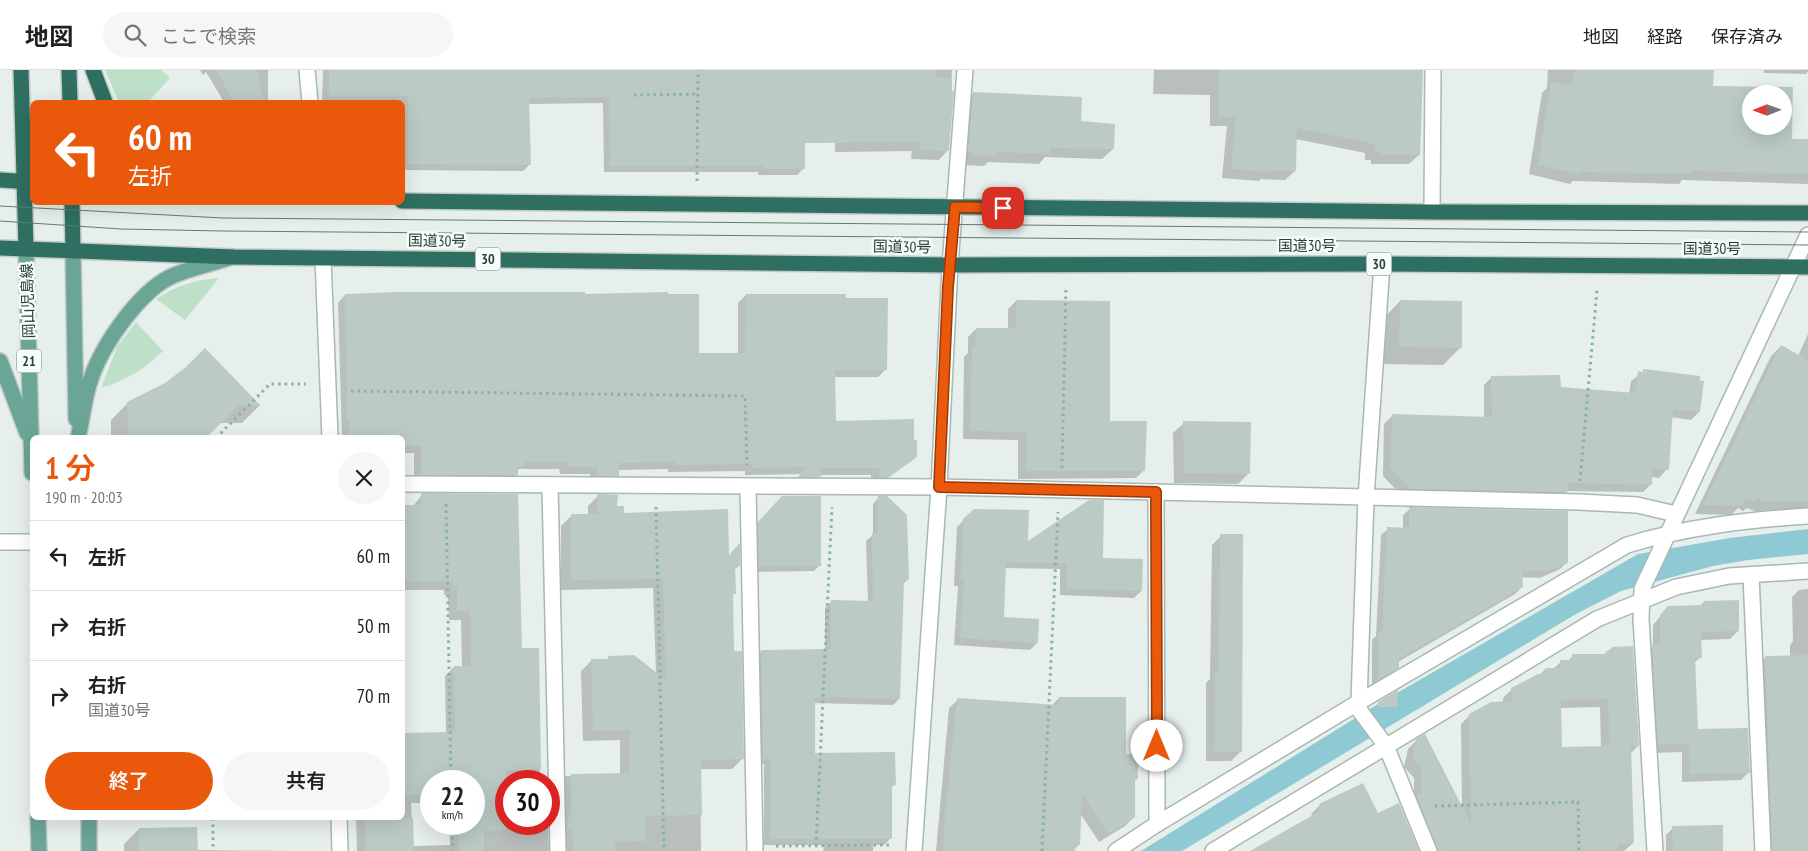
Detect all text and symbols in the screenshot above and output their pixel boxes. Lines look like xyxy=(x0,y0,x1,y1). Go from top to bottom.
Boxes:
search box xyxy=(103,12,453,57)
text: 地図 xyxy=(25,21,73,52)
icon: search xyxy=(121,21,149,49)
text: ここで検索 xyxy=(161,24,256,48)
text: 地図 xyxy=(1583,25,1619,48)
text: 経路 xyxy=(1647,25,1683,48)
text: 保存済み xyxy=(1711,25,1783,48)
north arrow xyxy=(1742,85,1792,135)
map controls xyxy=(1742,85,1792,135)
text: 60 m xyxy=(128,114,192,160)
icon: left xyxy=(45,120,110,185)
text: 左折 xyxy=(128,162,172,190)
pin xyxy=(982,187,1024,229)
icon: arrive xyxy=(989,194,1017,222)
street label: 国道30号 xyxy=(408,230,466,251)
street label: 国道30号 xyxy=(873,236,931,257)
street label: 国道30号 xyxy=(1278,236,1336,255)
street label: 国道30号 xyxy=(1683,239,1741,258)
road number: 30 xyxy=(476,248,500,270)
road number: 30 xyxy=(1366,252,1392,275)
street label: 岡山児島線 xyxy=(17,263,38,339)
road number: 21 xyxy=(16,350,42,372)
text: 1 分 xyxy=(45,448,96,487)
button: close xyxy=(338,452,390,504)
text: 190 m · 20:03 xyxy=(45,487,123,507)
icon: left xyxy=(45,542,73,570)
text: 60 m xyxy=(357,544,390,568)
text: 左折 xyxy=(88,545,126,569)
icon: right xyxy=(45,612,73,640)
text: 50 m xyxy=(357,614,390,638)
text: 右折 xyxy=(88,615,126,639)
text: 右折 xyxy=(88,673,126,697)
icon: right xyxy=(45,682,73,710)
text: 70 m xyxy=(357,684,390,708)
text: 国道30号 xyxy=(88,700,150,720)
position arrow xyxy=(1130,719,1182,771)
button: 終了 xyxy=(45,752,213,810)
button: 共有 xyxy=(223,752,390,810)
speed limit sign: 30 xyxy=(495,770,560,835)
text: 22 xyxy=(441,780,464,812)
text: km/h xyxy=(442,807,463,822)

